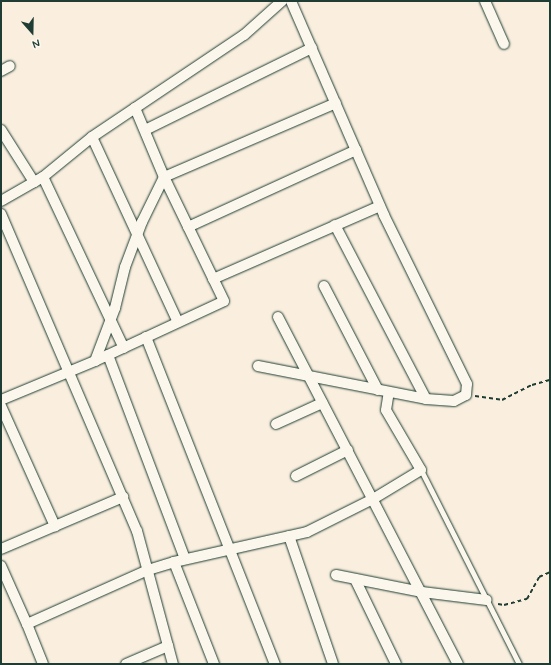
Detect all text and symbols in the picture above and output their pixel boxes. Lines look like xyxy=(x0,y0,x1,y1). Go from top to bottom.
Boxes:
north arrow xyxy=(12,12,52,52)
text: N xyxy=(30,35,42,51)

